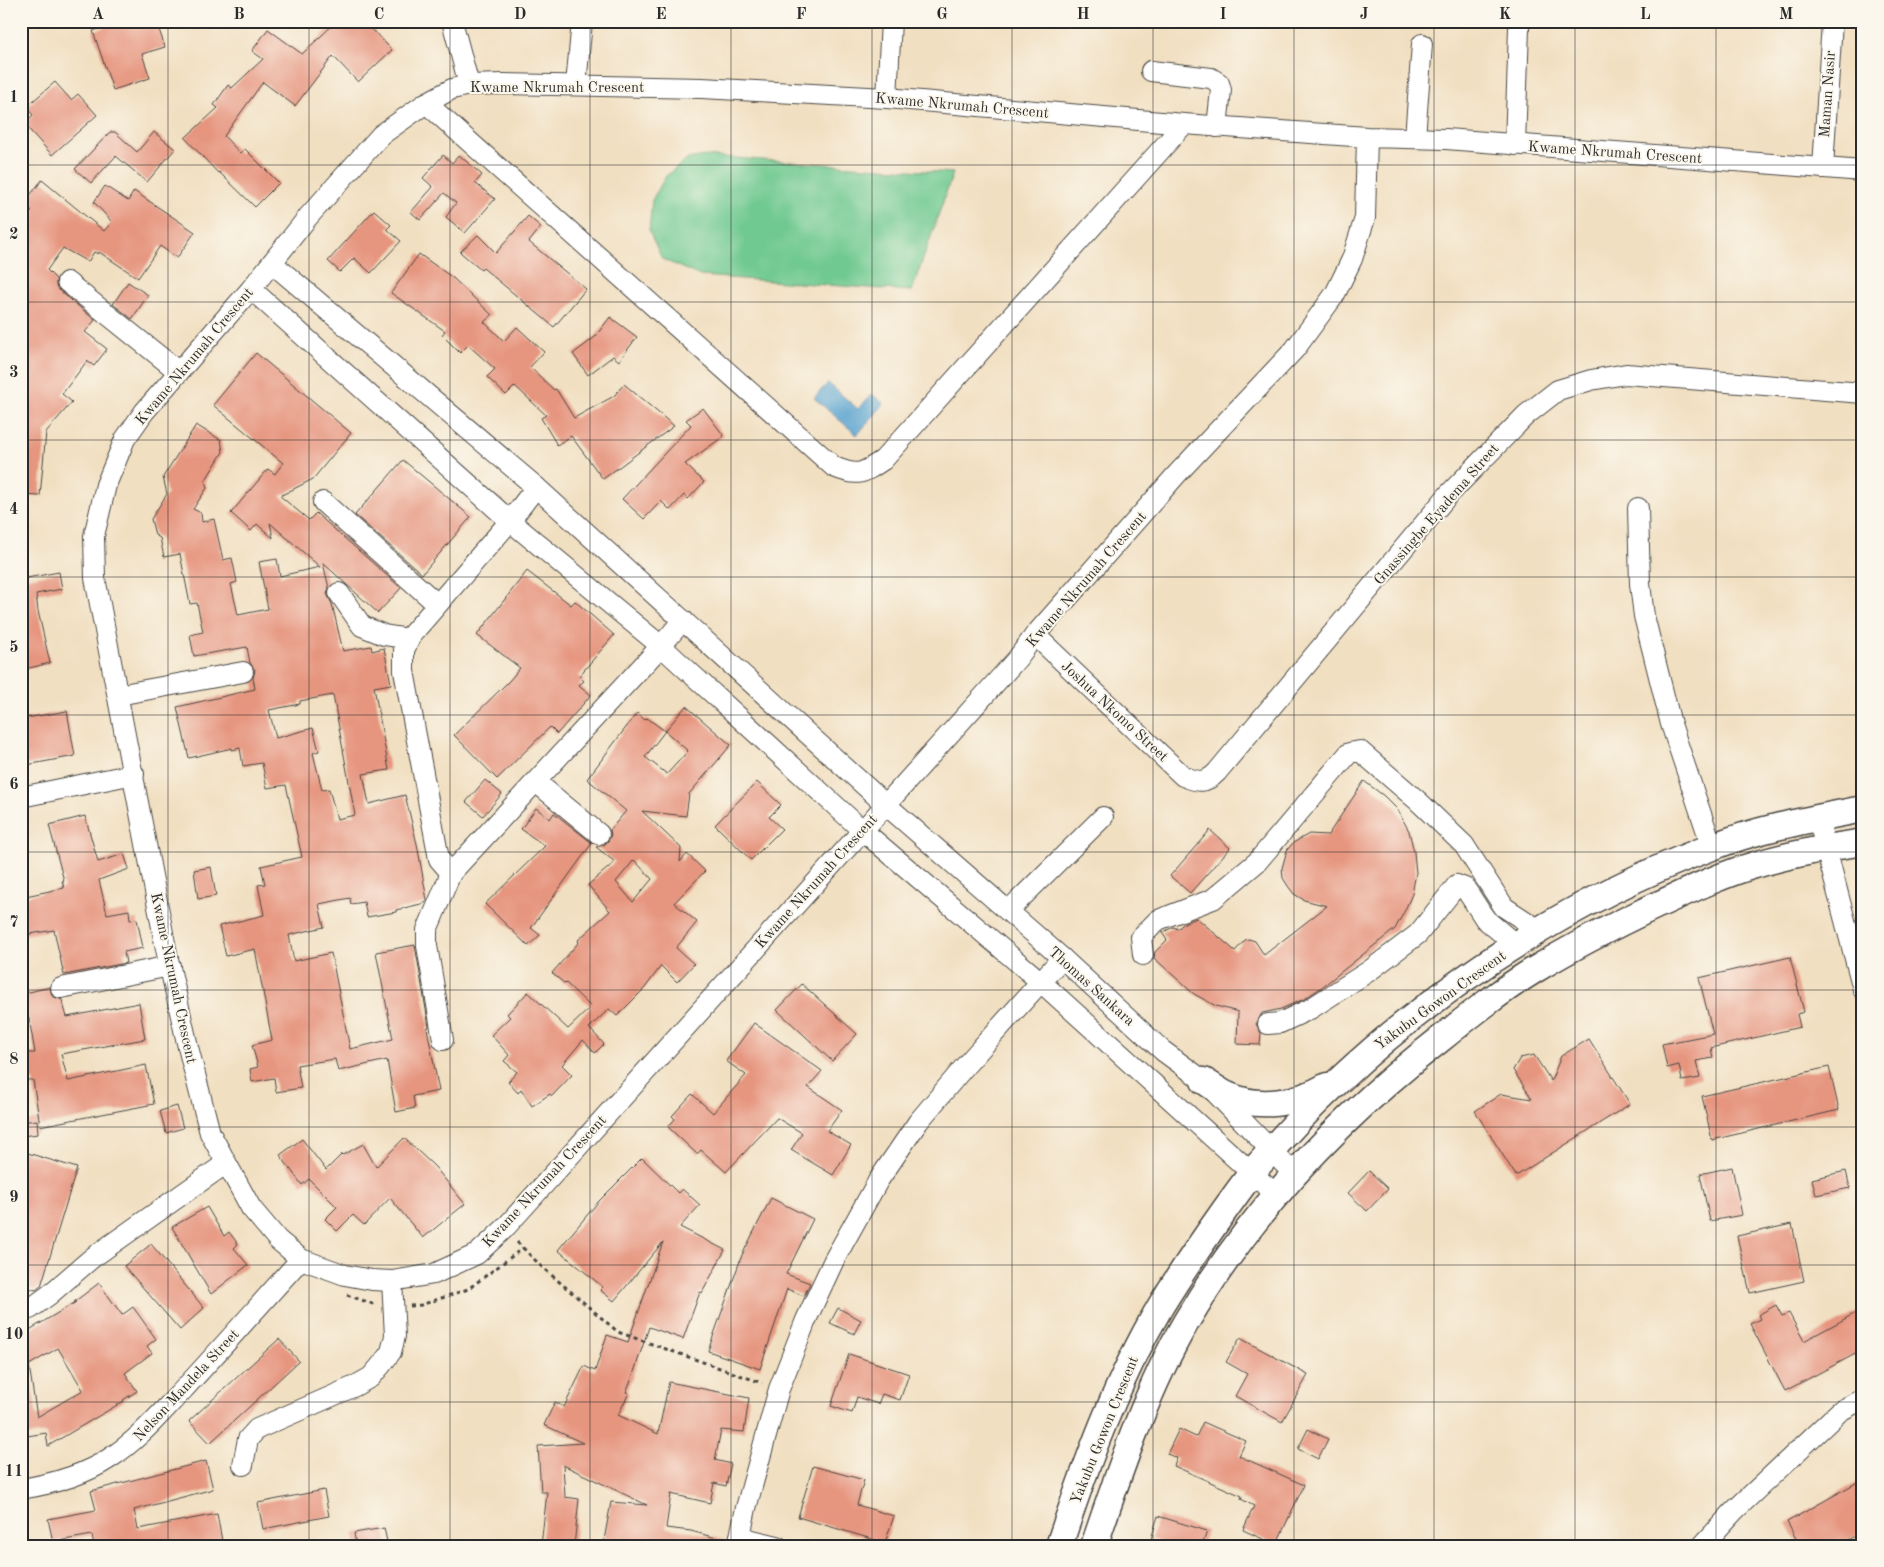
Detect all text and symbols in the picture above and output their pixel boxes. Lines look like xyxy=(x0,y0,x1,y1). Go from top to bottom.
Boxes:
text: A xyxy=(92,7,104,23)
text: B xyxy=(233,7,245,23)
text: C xyxy=(374,7,384,23)
text: D xyxy=(514,7,526,23)
text: E xyxy=(655,7,667,23)
text: F xyxy=(796,7,807,23)
text: G xyxy=(936,7,948,23)
text: H xyxy=(1076,7,1090,23)
text: I xyxy=(1219,7,1227,23)
text: J xyxy=(1360,7,1369,23)
text: K xyxy=(1499,7,1511,23)
text: L xyxy=(1640,7,1651,23)
text: M xyxy=(1779,7,1793,23)
street label: Maman Nasir xyxy=(1818,50,1839,138)
street label: Kwame Nkrumah Crescent xyxy=(470,81,644,96)
text: 1 xyxy=(9,90,19,106)
street label: Kwame Nkrumah Crescent xyxy=(874,91,1049,122)
street label: Kwame Nkrumah Crescent xyxy=(1527,140,1702,167)
text: 2 xyxy=(9,227,19,243)
street label: Kwame Nkrumah Crescent xyxy=(133,285,257,429)
text: 3 xyxy=(9,365,19,381)
street label: Gnassingbe Eyadema Street xyxy=(1372,442,1502,588)
text: 4 xyxy=(9,502,19,518)
street label: Kwame Nkrumah Crescent xyxy=(1024,509,1150,651)
text: 5 xyxy=(9,640,19,656)
street label: Joshua Nkomo Street xyxy=(1058,659,1170,765)
text: 6 xyxy=(9,777,19,793)
street label: Kwame Nkrumah Crescent xyxy=(753,812,881,952)
street label: Kwame Nkrumah Crescent xyxy=(147,891,198,1065)
text: 7 xyxy=(9,915,19,931)
street label: Thomas Sankara xyxy=(1045,945,1137,1030)
street label: Yakubu Gowon Crescent xyxy=(1373,949,1509,1054)
text: 8 xyxy=(9,1052,19,1068)
street label: Kwame Nkrumah Crescent xyxy=(480,1113,610,1251)
text: 9 xyxy=(9,1190,19,1206)
text: 10 xyxy=(5,1327,23,1343)
street label: Nelson Mandela Street xyxy=(131,1327,243,1445)
street label: Yakubu Gowon Crescent xyxy=(1069,1354,1142,1507)
text: 11 xyxy=(5,1464,23,1480)

